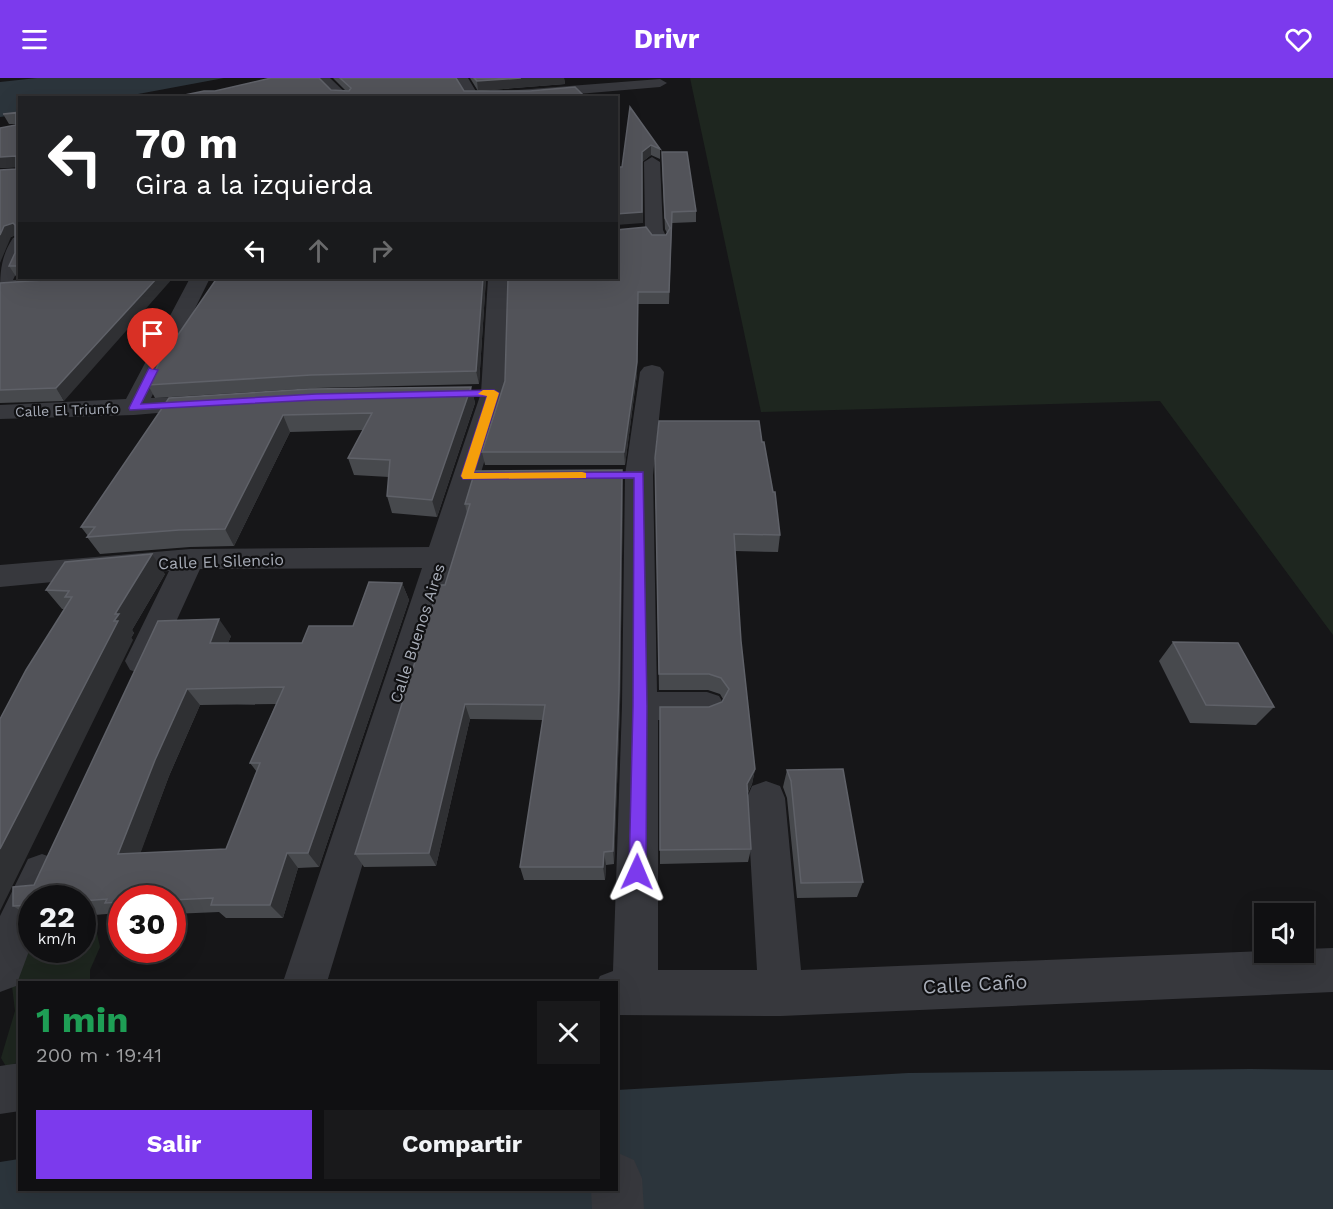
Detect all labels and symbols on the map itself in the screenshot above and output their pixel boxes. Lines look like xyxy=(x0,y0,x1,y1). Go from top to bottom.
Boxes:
pin xyxy=(127,308,178,370)
street label: Calle El Triunfo xyxy=(15,400,119,420)
street label: Calle El Silencio xyxy=(158,550,284,573)
street label: Calle Buenos Aires xyxy=(386,561,449,705)
position arrow xyxy=(605,840,669,904)
speed limit sign: 30 xyxy=(108,885,186,963)
street label: Calle Caño xyxy=(922,969,1028,999)

